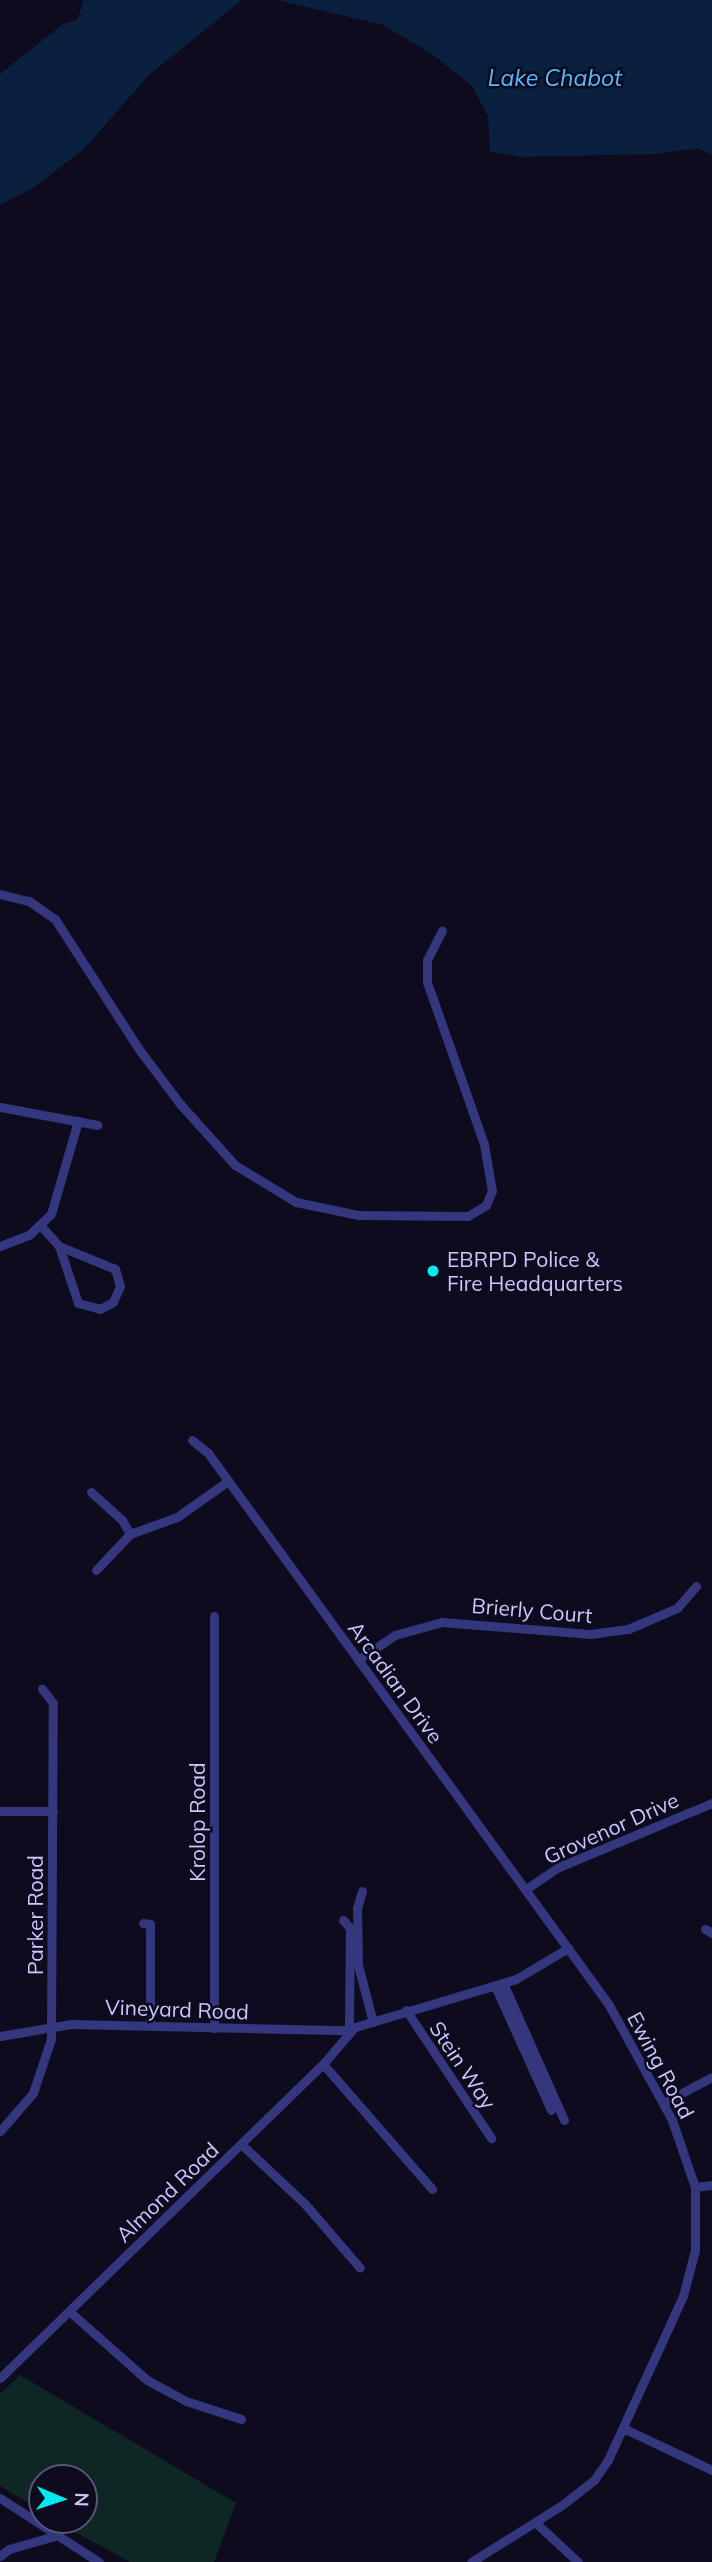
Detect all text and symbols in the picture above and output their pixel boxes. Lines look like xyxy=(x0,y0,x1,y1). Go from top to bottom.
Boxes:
water label: Lake Chabot xyxy=(488,64,622,92)
place label: EBRPD Police & Fire Headquarters xyxy=(447,1246,623,1296)
marker: EBRPD Police & Fire Headquarters xyxy=(425,1263,441,1279)
street label: Brierly Court xyxy=(471,1592,593,1628)
street label: Arcadian Drive xyxy=(343,1616,449,1748)
street label: Krolop Road xyxy=(184,1762,210,1882)
street label: Grovenor Drive xyxy=(540,1787,682,1869)
street label: Parker Road xyxy=(22,1855,48,1975)
street label: Vineyard Road xyxy=(105,1994,249,2024)
street label: Ewing Road xyxy=(622,2007,700,2123)
street label: Stein Way xyxy=(425,2016,501,2114)
street label: Almond Road xyxy=(111,2137,223,2247)
north arrow xyxy=(28,2464,98,2534)
text: N xyxy=(70,2492,94,2507)

